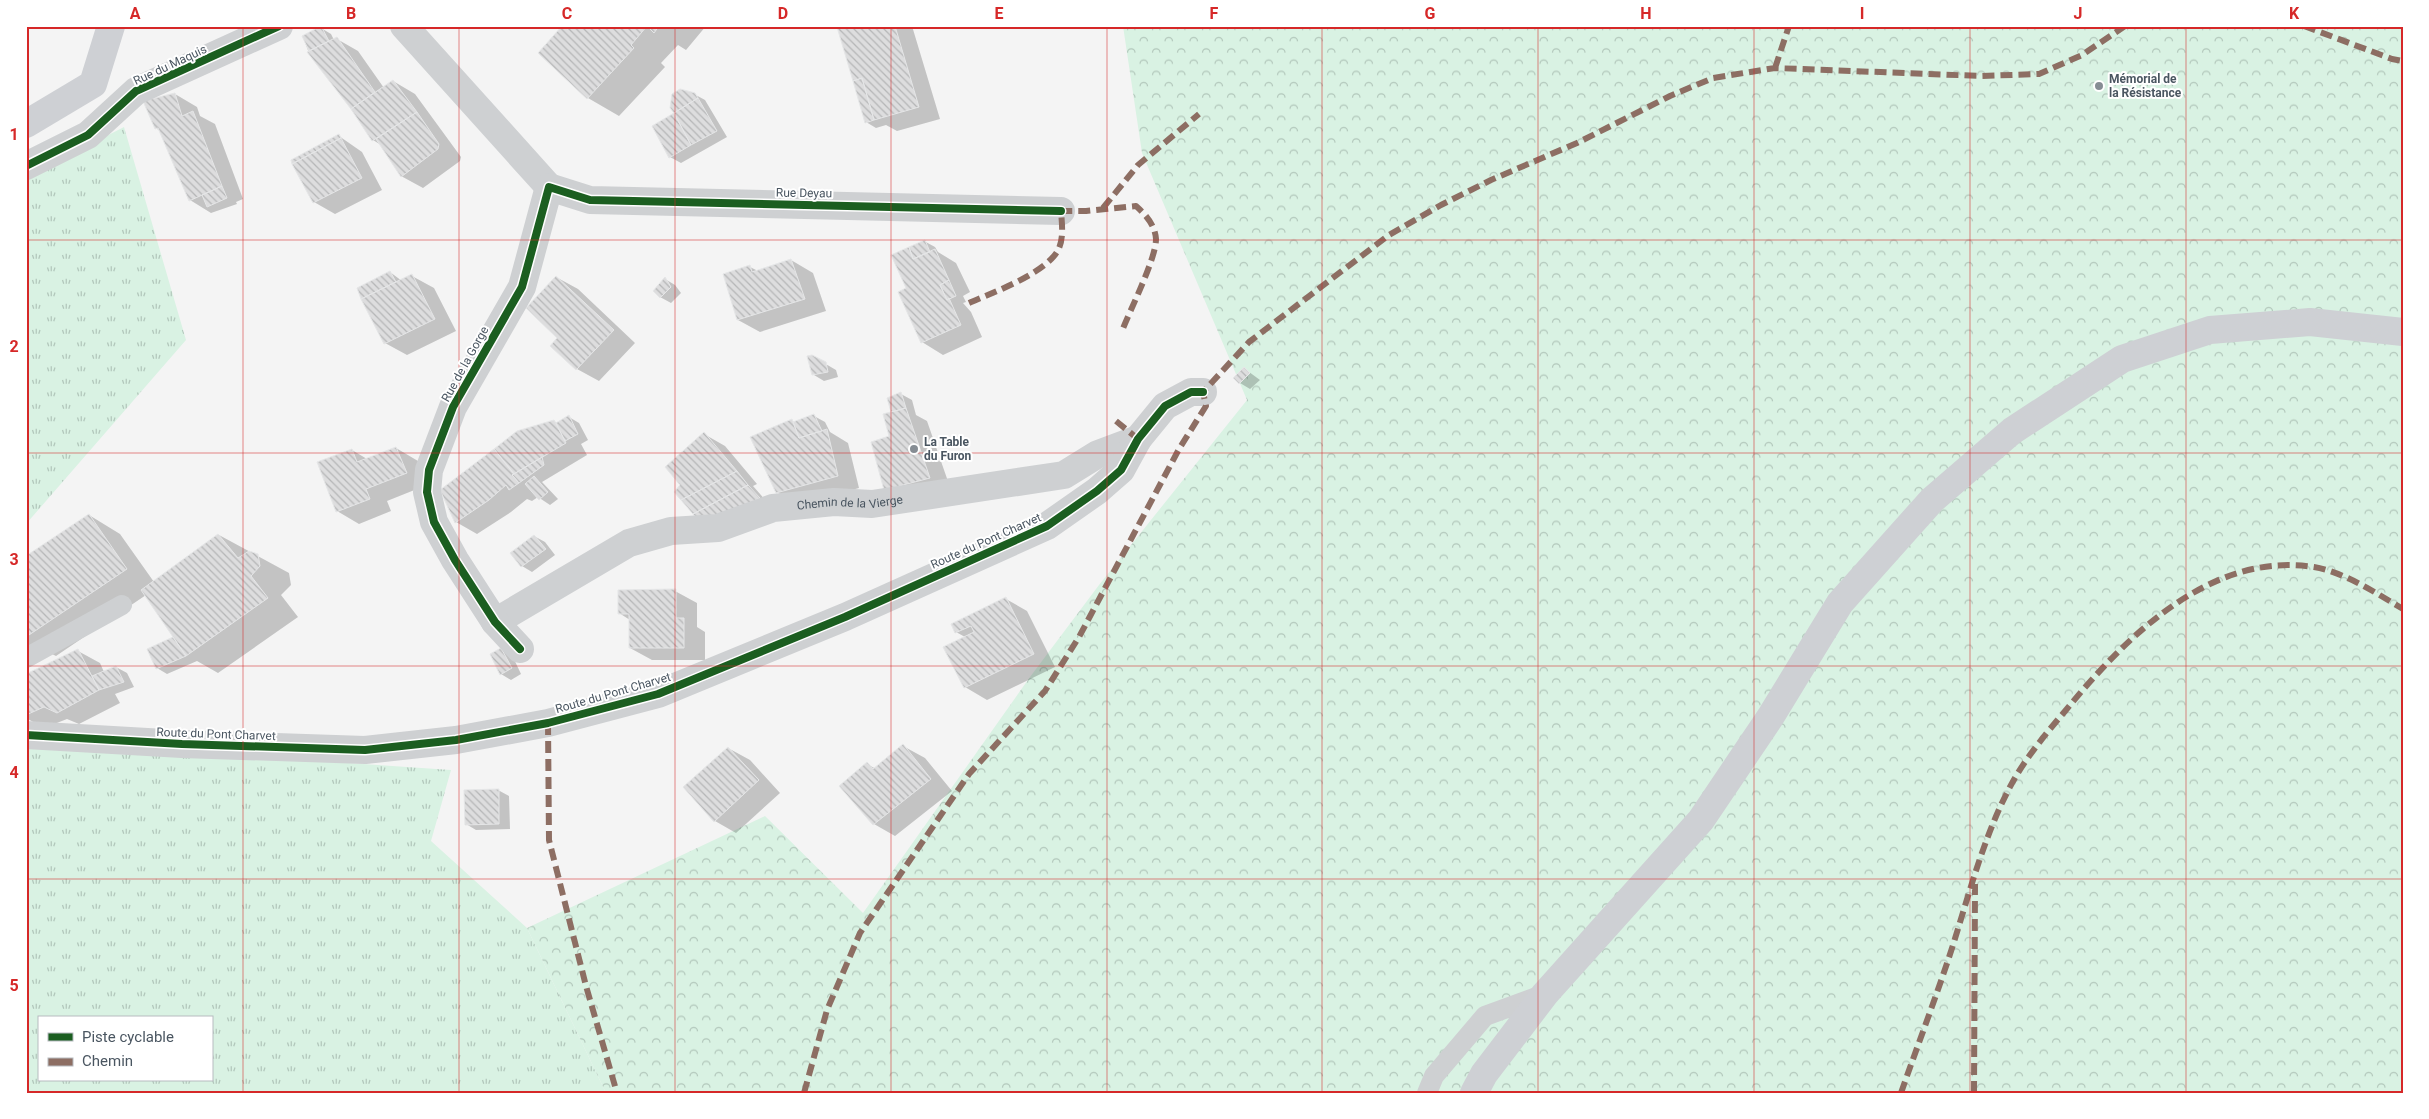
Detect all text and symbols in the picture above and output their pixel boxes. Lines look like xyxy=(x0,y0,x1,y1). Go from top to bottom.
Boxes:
text: A xyxy=(130,4,141,23)
text: B xyxy=(346,4,356,23)
text: C xyxy=(562,4,572,23)
text: D xyxy=(778,4,788,23)
text: E xyxy=(995,4,1004,23)
text: F xyxy=(1210,4,1219,23)
text: G xyxy=(1425,4,1436,23)
text: H xyxy=(1640,4,1652,23)
text: I xyxy=(1860,4,1864,23)
text: J xyxy=(2074,4,2082,23)
text: K xyxy=(2289,4,2300,23)
street label: Rue du Maquis xyxy=(131,42,209,88)
place label: Mémorial de la Résistance xyxy=(2109,72,2182,100)
marker: Mémorial de la Résistance xyxy=(2093,80,2105,92)
text: 1 xyxy=(9,125,19,144)
street label: Rue Deyau xyxy=(776,186,832,200)
street label: Rue de la Gorge xyxy=(439,324,491,404)
text: 2 xyxy=(9,337,19,356)
place label: La Table du Furon xyxy=(924,435,972,463)
marker: La Table du Furon xyxy=(908,443,920,455)
street label: Chemin de la Vierge xyxy=(796,492,904,513)
street label: Route du Pont Charvet xyxy=(929,510,1043,572)
text: 3 xyxy=(9,550,19,569)
street label: Route du Pont Charvet xyxy=(554,670,672,716)
street label: Route du Pont Charvet xyxy=(156,725,276,743)
text: 4 xyxy=(9,763,19,782)
text: 5 xyxy=(9,976,19,995)
legend xyxy=(38,1016,212,1082)
text: Piste cyclable xyxy=(82,1028,174,1046)
text: Chemin xyxy=(82,1052,133,1070)

